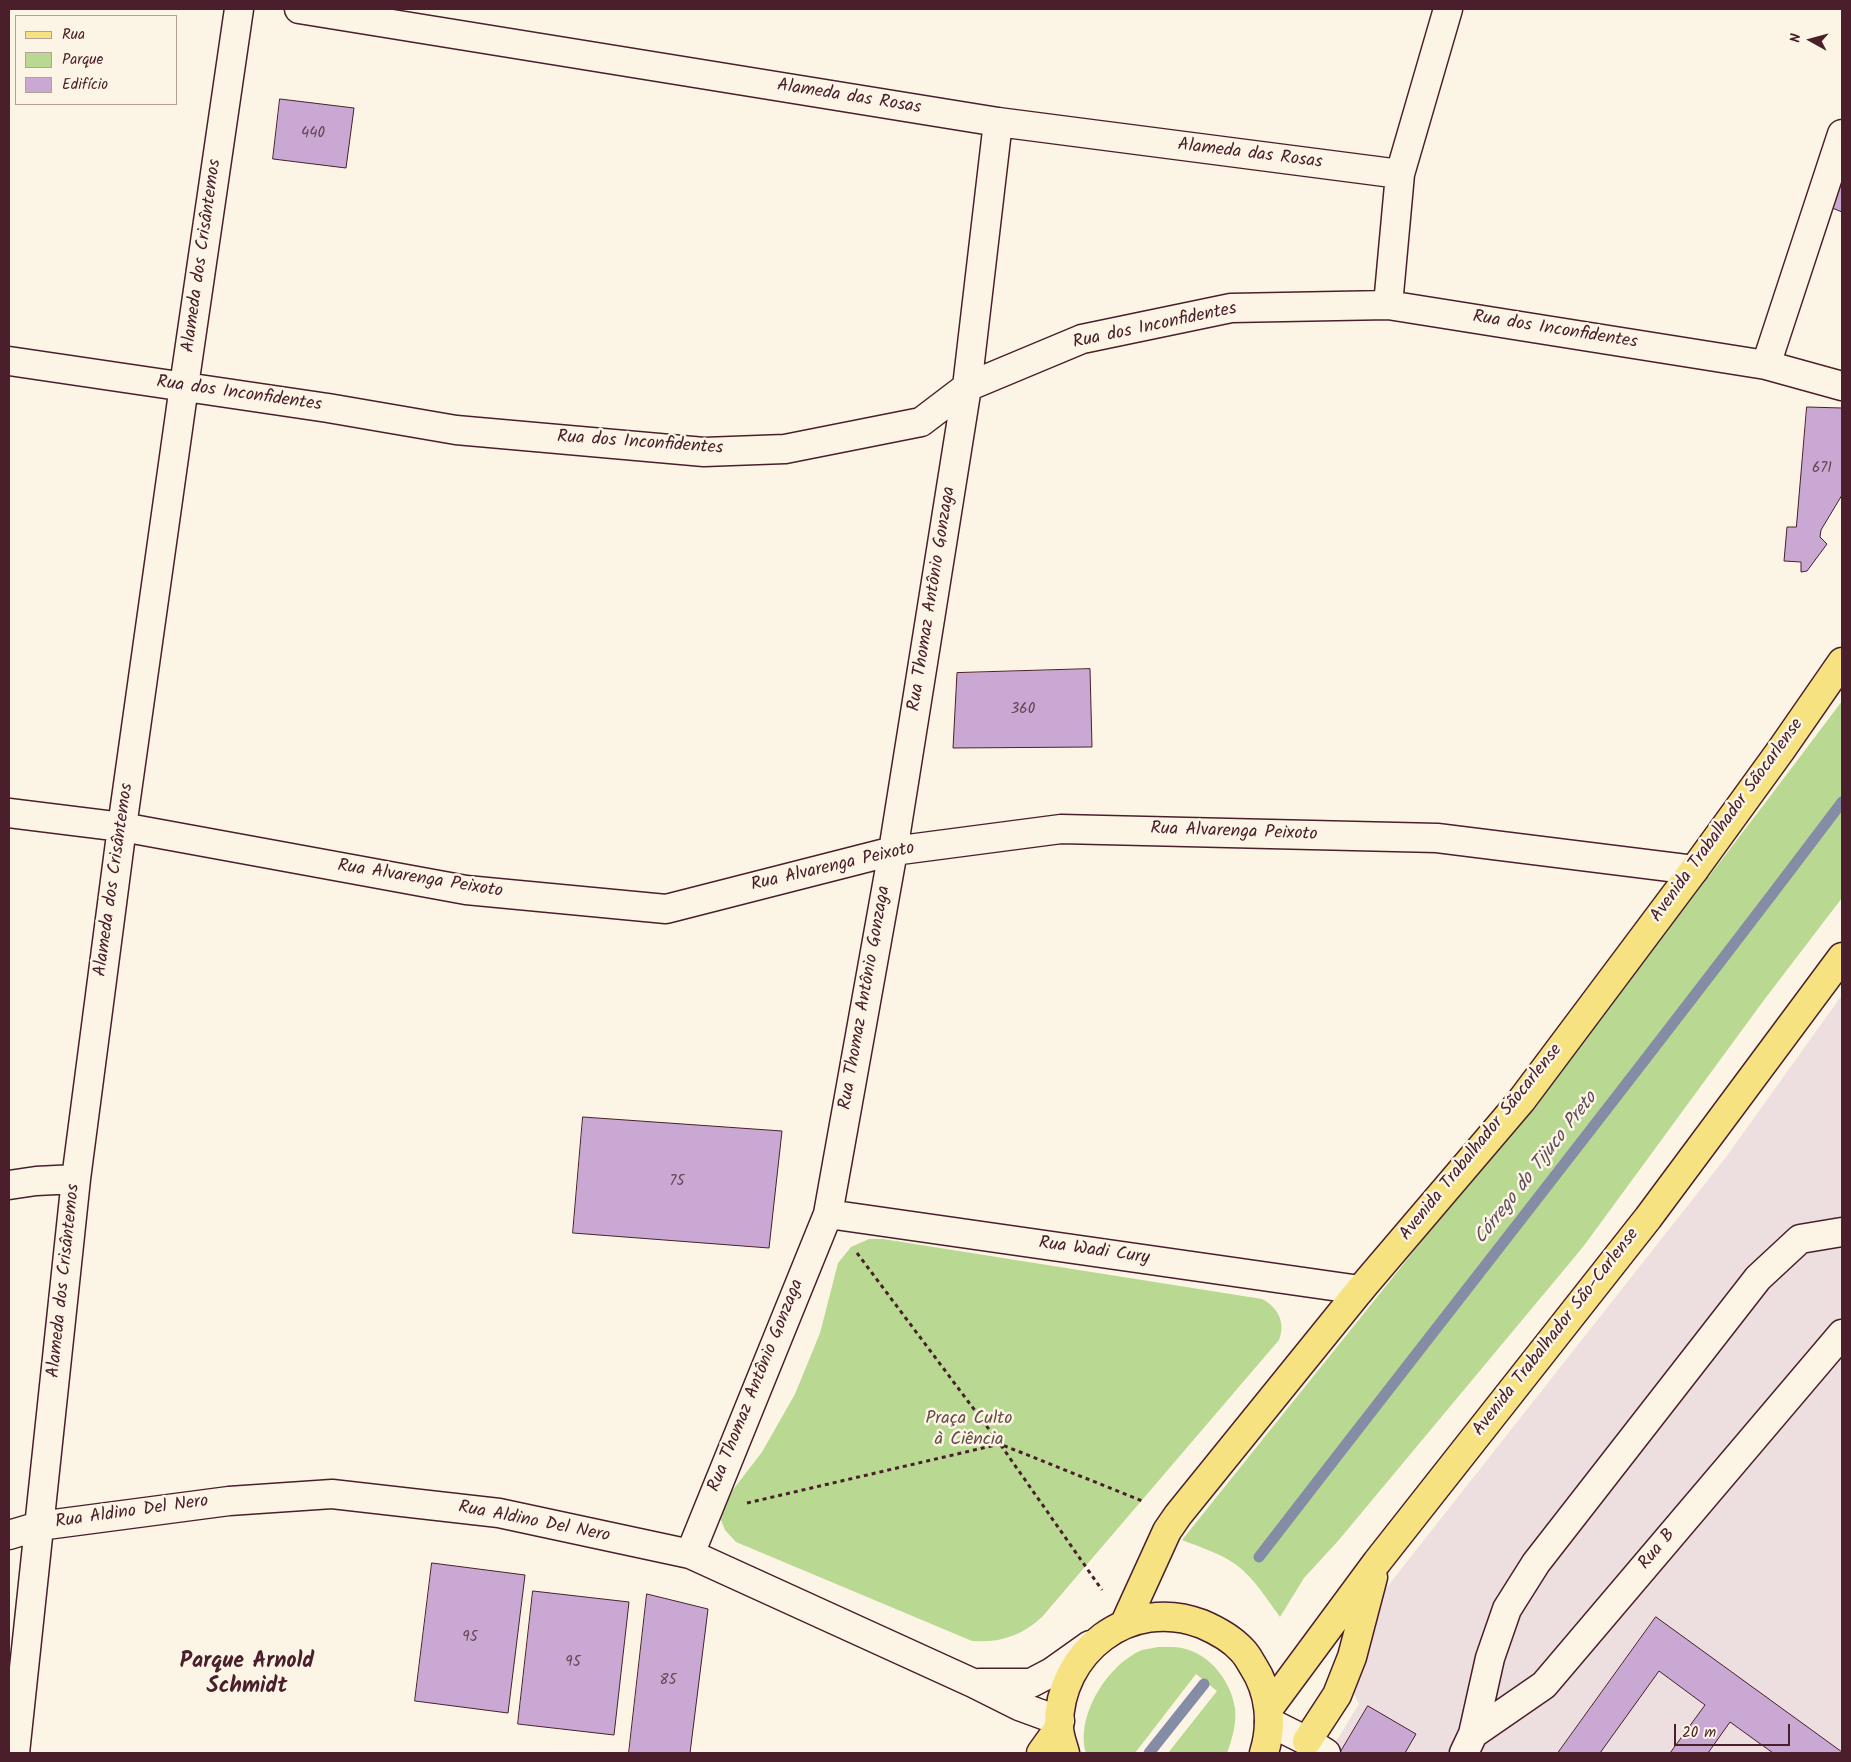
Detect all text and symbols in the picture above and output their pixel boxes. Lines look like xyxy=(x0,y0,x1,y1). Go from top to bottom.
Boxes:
legend xyxy=(15,15,178,105)
north arrow xyxy=(1786,15,1836,65)
text: Rua xyxy=(62,23,85,47)
text: N xyxy=(1785,32,1808,44)
text: Parque xyxy=(62,48,103,72)
text: Edifício xyxy=(62,73,108,97)
street label: Alameda das Rosas xyxy=(775,76,923,120)
house number: 440 xyxy=(301,125,325,143)
street label: Alameda das Rosas xyxy=(1176,135,1324,175)
street label: Alameda dos Crisântemos xyxy=(179,158,227,354)
street label: Rua dos Inconfidentes xyxy=(1071,299,1239,355)
street label: Rua dos Inconfidentes xyxy=(1471,307,1639,355)
street label: Rua dos Inconfidentes xyxy=(155,373,323,417)
street label: Rua dos Inconfidentes xyxy=(556,427,724,461)
house number: 671 xyxy=(1812,460,1832,478)
street label: Rua Thomaz Antônio Gonzaga xyxy=(905,485,961,713)
house number: 360 xyxy=(1011,701,1035,719)
street label: Avenida Trabalhador Sãocarlense xyxy=(1647,715,1809,927)
street label: Alameda dos Crisântemos xyxy=(91,782,139,978)
street label: Rua Alvarenga Peixoto xyxy=(1150,819,1318,847)
street label: Rua Alvarenga Peixoto xyxy=(749,839,917,897)
street label: Rua Alvarenga Peixoto xyxy=(336,856,504,904)
street label: Rua Thomaz Antônio Gonzaga xyxy=(836,884,896,1112)
street label: Avenida Trabalhador Sãocarlense xyxy=(1396,1040,1568,1246)
water label: Córrego do Tijuco Preto xyxy=(1471,1088,1603,1250)
house number: 75 xyxy=(670,1173,684,1191)
street label: Alameda dos Crisântemos xyxy=(44,1183,86,1379)
street label: Avenida Trabalhador São-Carlense xyxy=(1469,1225,1645,1441)
street label: Rua Wadi Cury xyxy=(1037,1234,1151,1270)
street label: Rua Thomaz Antônio Gonzaga xyxy=(704,1277,810,1495)
park label: Praça Culto à Ciência xyxy=(926,1409,1012,1452)
street label: Rua Aldino Del Nero xyxy=(54,1492,210,1534)
street label: Rua Aldino Del Nero xyxy=(456,1498,612,1548)
street label: Rua B xyxy=(1635,1525,1681,1575)
house number: 95 xyxy=(462,1629,478,1647)
district label: Parque Arnold Schmidt xyxy=(180,1650,314,1702)
house number: 95 xyxy=(565,1654,581,1672)
house number: 85 xyxy=(659,1672,677,1690)
scale bar xyxy=(1676,1714,1792,1746)
text: 20 m xyxy=(1682,1721,1716,1745)

